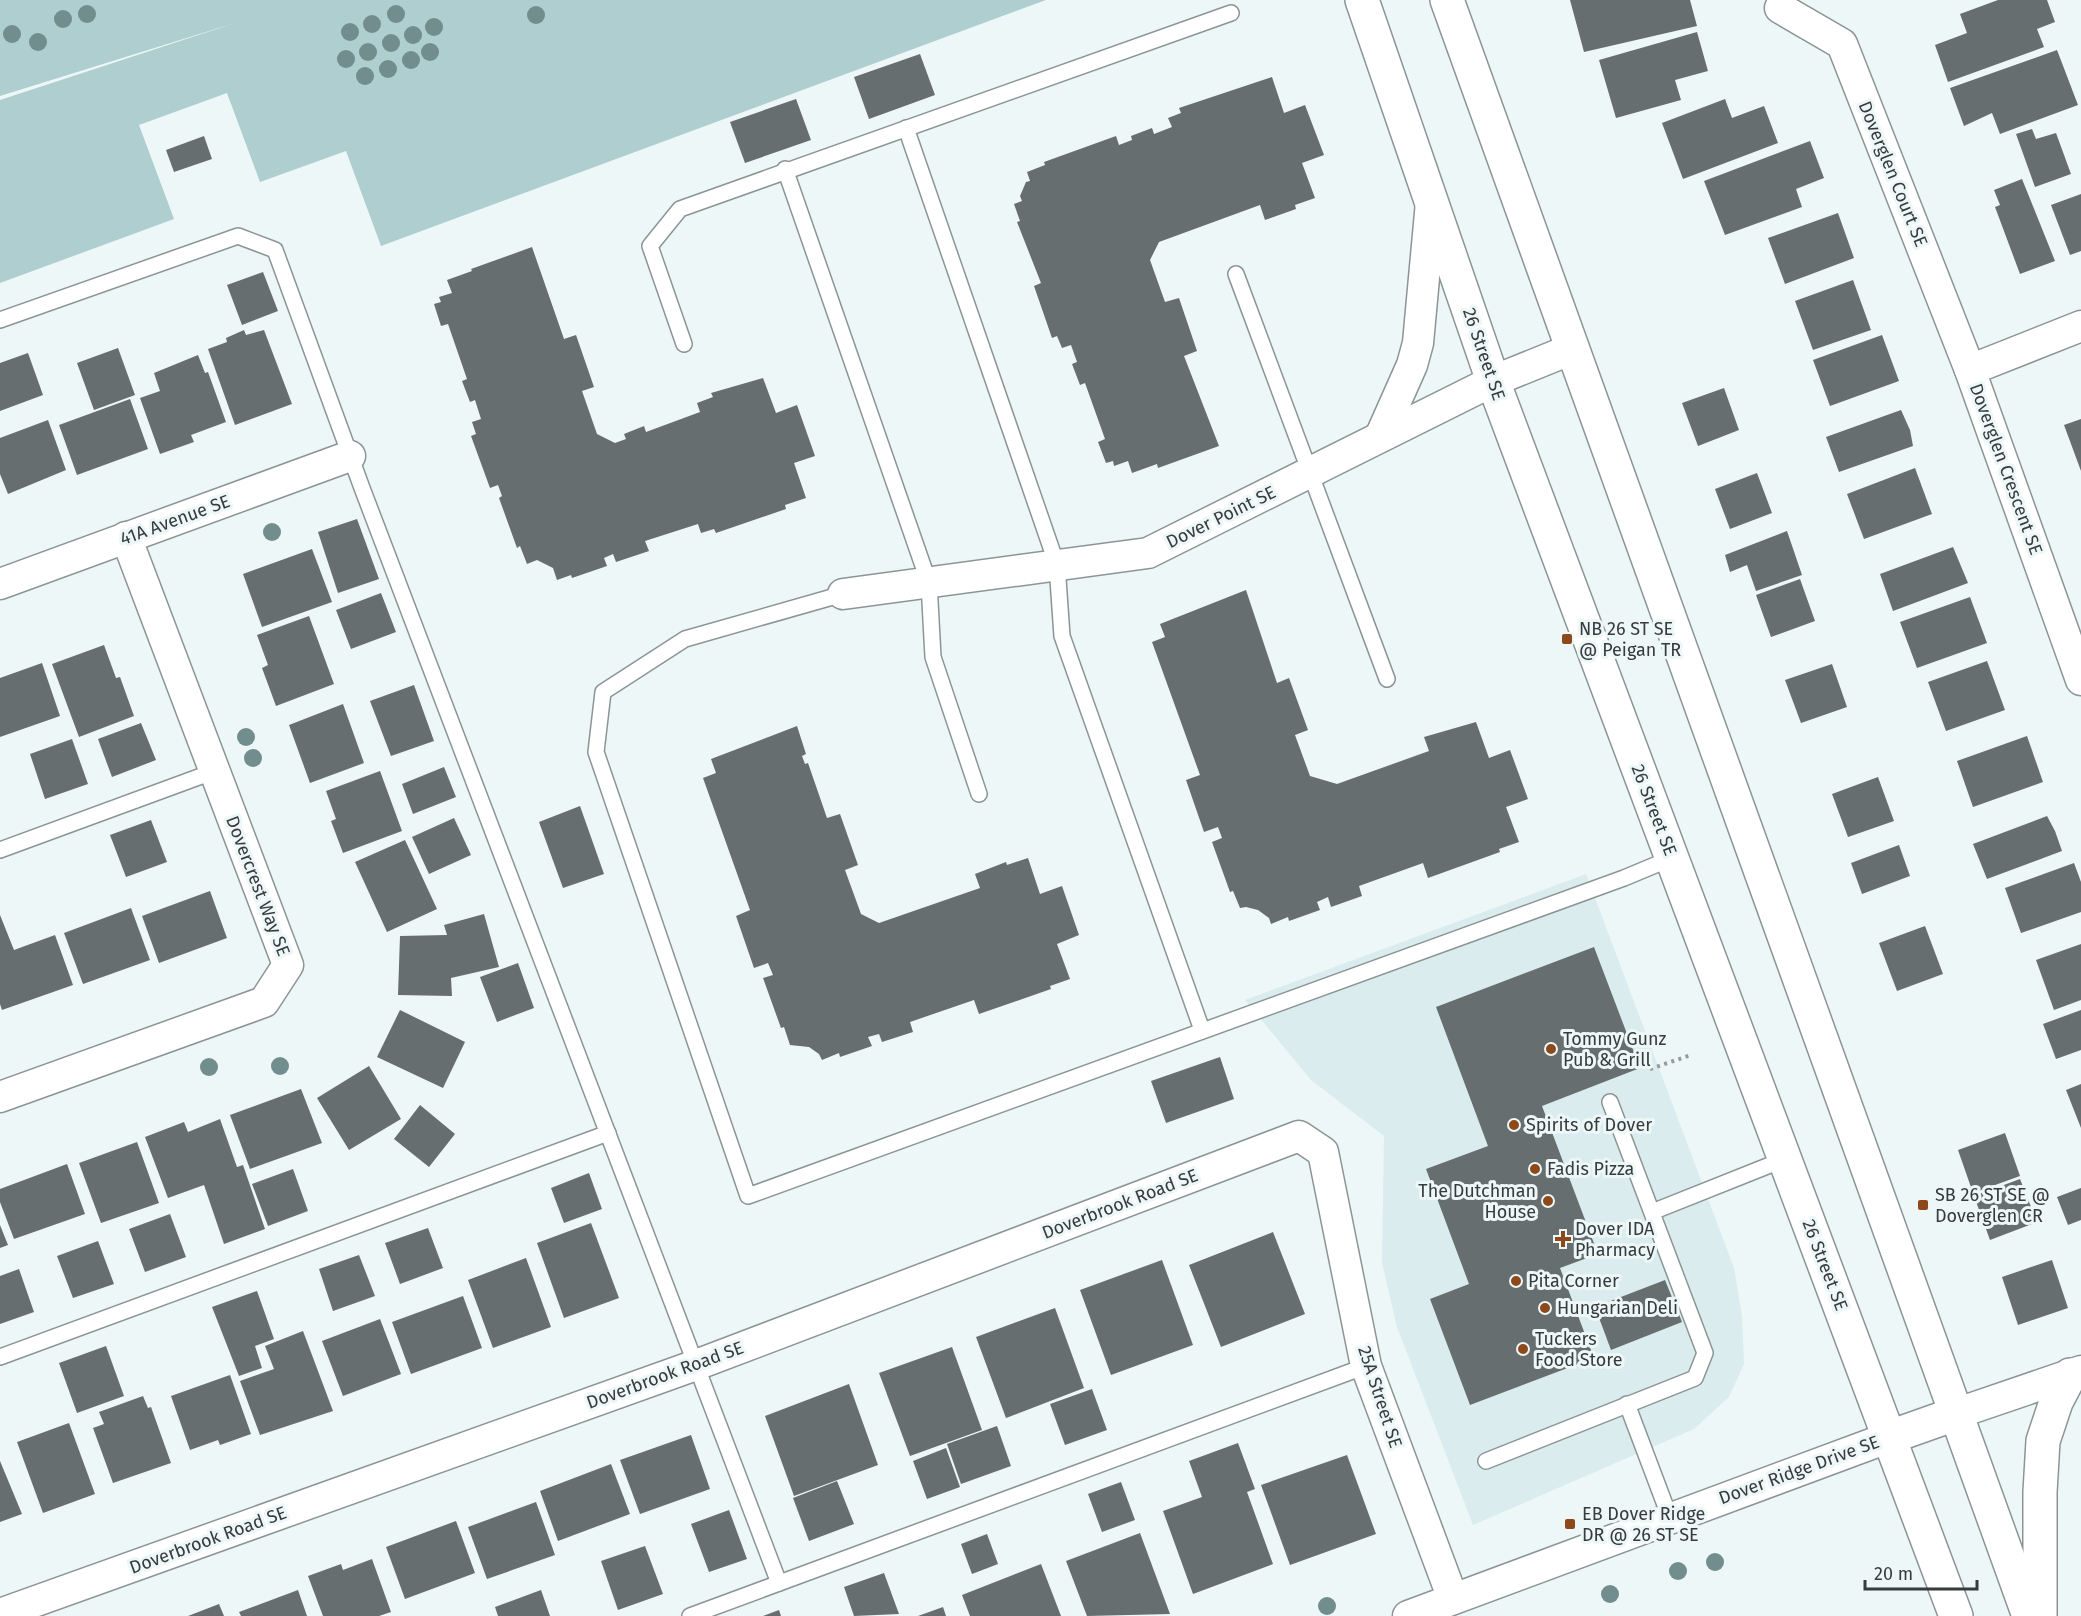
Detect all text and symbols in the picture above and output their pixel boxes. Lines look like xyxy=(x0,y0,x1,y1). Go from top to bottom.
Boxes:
street label: Doverglen Court SE xyxy=(1854,98,1932,250)
street label: 26 Street SE xyxy=(1458,305,1510,403)
street label: Doverglen Crescent SE xyxy=(1965,380,2047,558)
street label: Dover Point SE xyxy=(1163,481,1279,553)
street label: 41A Avenue SE xyxy=(117,490,233,550)
place label: NB 26 ST SE @ Peigan TR xyxy=(1579,618,1681,661)
marker: NB 26 ST SE @ Peigan TR xyxy=(1560,632,1574,646)
street label: 26 Street SE xyxy=(1626,761,1682,859)
street label: Dovercrest Way SE xyxy=(221,813,295,959)
place label: Tommy Gunz Pub & Grill xyxy=(1563,1028,1667,1071)
marker: Tommy Gunz Pub & Grill xyxy=(1544,1042,1558,1056)
place label: Spirits of Dover xyxy=(1526,1114,1652,1136)
marker: Spirits of Dover xyxy=(1507,1118,1521,1132)
place label: Fadis Pizza xyxy=(1547,1158,1634,1180)
marker: Fadis Pizza xyxy=(1528,1162,1542,1176)
street label: Doverbrook Road SE xyxy=(1039,1164,1201,1244)
place label: The Dutchman House xyxy=(1418,1180,1536,1223)
place label: SB 26 ST SE @ Doverglen CR xyxy=(1935,1184,2050,1227)
marker: The Dutchman House xyxy=(1541,1194,1555,1208)
marker: SB 26 ST SE @ Doverglen CR xyxy=(1916,1198,1930,1212)
street label: 26 Street SE xyxy=(1797,1216,1853,1314)
place label: Dover IDA Pharmacy xyxy=(1575,1218,1655,1261)
marker: Dover IDA Pharmacy xyxy=(1556,1232,1570,1246)
place label: Pita Corner xyxy=(1528,1270,1619,1292)
marker: Pita Corner xyxy=(1509,1274,1523,1288)
place label: Hungarian Deli xyxy=(1557,1297,1678,1319)
marker: Hungarian Deli xyxy=(1538,1301,1552,1315)
place label: Tuckers Food Store xyxy=(1535,1328,1623,1371)
street label: Doverbrook Road SE xyxy=(584,1336,746,1414)
marker: Tuckers Food Store xyxy=(1516,1342,1530,1356)
street label: 25A Street SE xyxy=(1353,1343,1407,1451)
street label: Dover Ridge Drive SE xyxy=(1716,1431,1882,1509)
street label: Doverbrook Road SE xyxy=(127,1501,289,1579)
place label: EB Dover Ridge DR @ 26 ST SE xyxy=(1582,1503,1705,1546)
marker: EB Dover Ridge DR @ 26 ST SE xyxy=(1563,1517,1577,1531)
scale bar xyxy=(1865,1553,1978,1591)
text: 20 m xyxy=(1874,1563,1913,1585)

